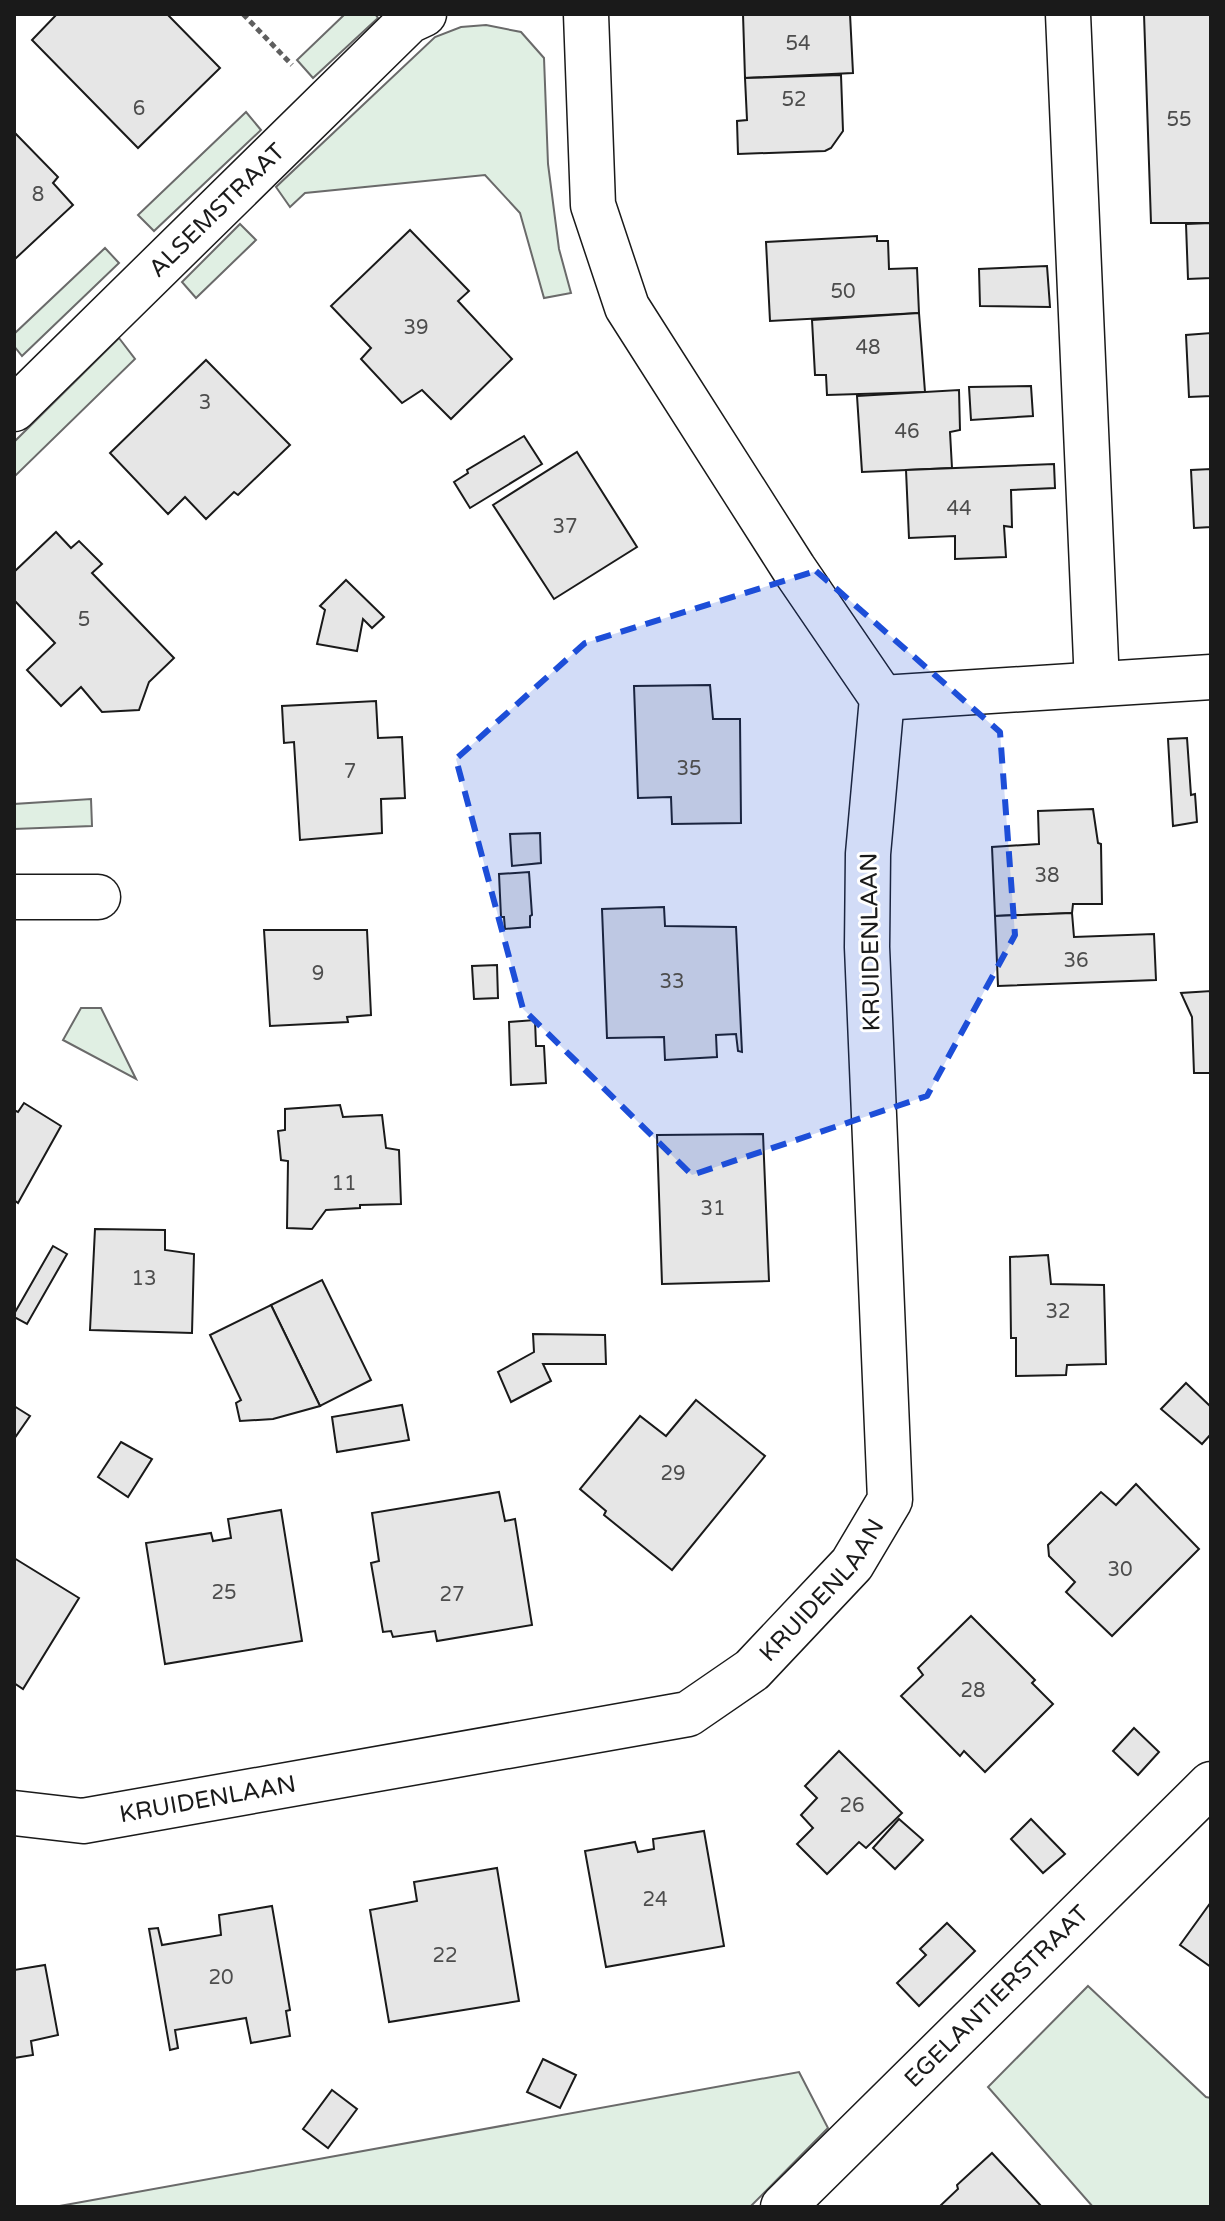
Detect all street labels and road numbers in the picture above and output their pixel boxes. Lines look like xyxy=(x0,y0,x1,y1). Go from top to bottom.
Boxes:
street label: ALSEMSTRAAT xyxy=(143,137,291,283)
street label: KRUIDENLAAN xyxy=(854,852,887,1032)
street label: KRUIDENLAAN xyxy=(754,1514,891,1668)
street label: KRUIDENLAAN xyxy=(117,1770,298,1829)
street label: EGELANTIERSTRAAT xyxy=(899,1899,1095,2094)

